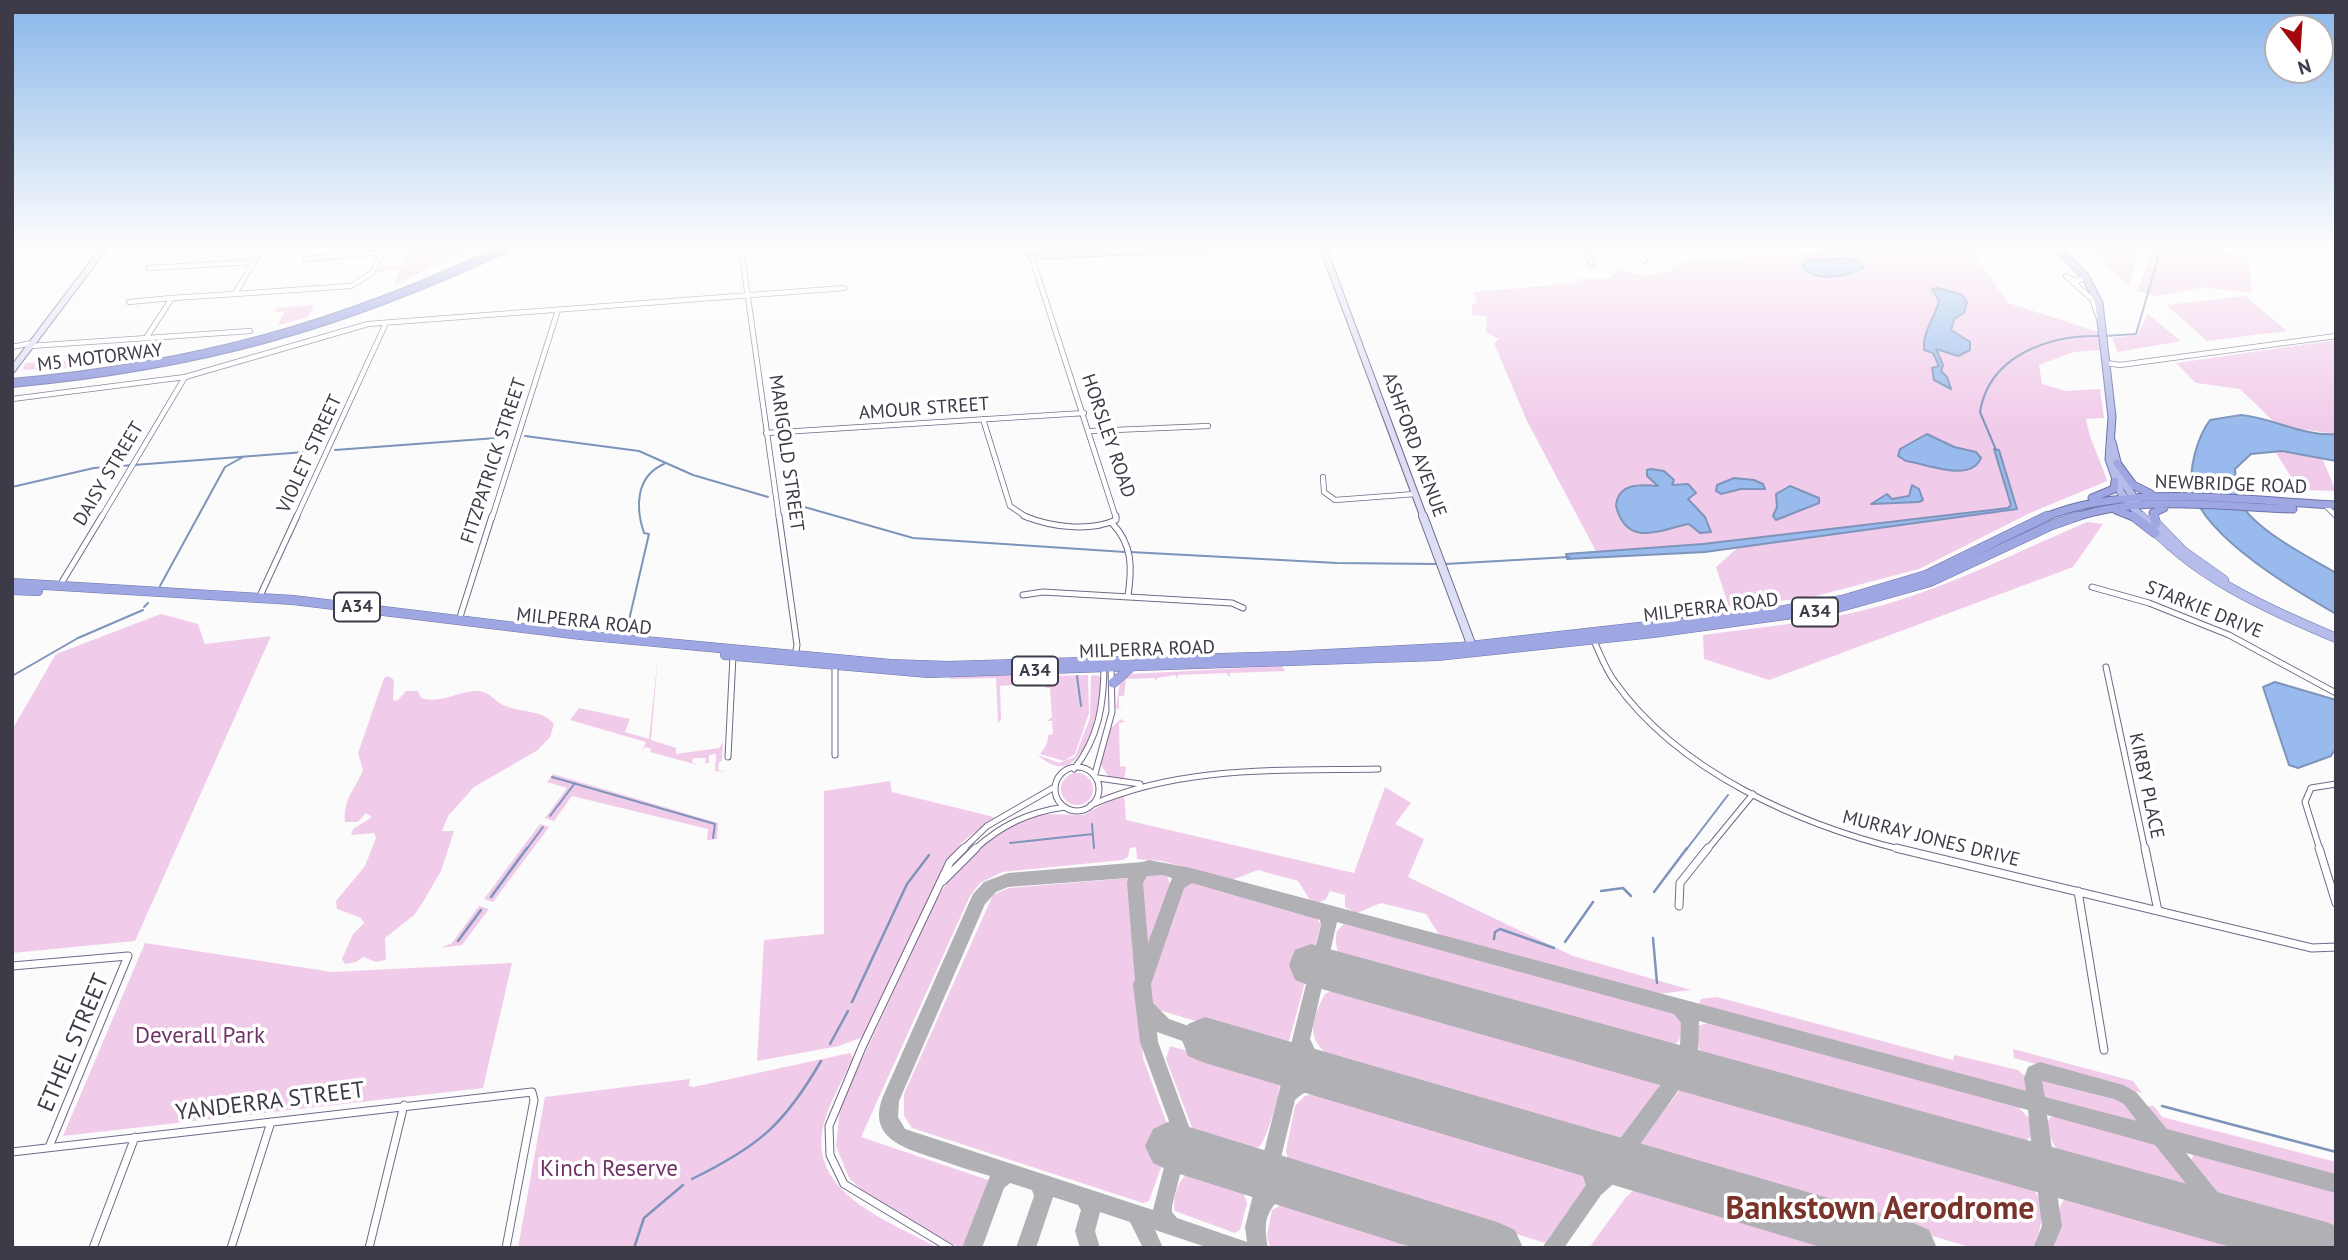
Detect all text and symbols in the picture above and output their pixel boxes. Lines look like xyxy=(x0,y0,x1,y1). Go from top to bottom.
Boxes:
north arrow xyxy=(2264,14,2334,84)
text: N xyxy=(2295,54,2314,80)
street label: M5 MOTORWAY xyxy=(36,339,164,377)
street label: ASHFORD AVENUE xyxy=(1377,370,1451,520)
street label: HORSLEY ROAD xyxy=(1076,371,1140,501)
street label: MARIGOLD STREET xyxy=(764,373,808,533)
street label: FITZPATRICK STREET xyxy=(456,375,532,547)
street label: VIOLET STREET xyxy=(273,391,347,517)
street label: AMOUR STREET xyxy=(858,393,990,425)
street label: DAISY STREET xyxy=(69,418,149,530)
street label: NEWBRIDGE ROAD xyxy=(2154,471,2308,499)
street label: STARKIE DRIVE xyxy=(2142,576,2266,644)
street label: MILPERRA ROAD xyxy=(1642,588,1780,628)
road number: A34 xyxy=(334,592,380,622)
road number: A34 xyxy=(1792,598,1838,626)
street label: MILPERRA ROAD xyxy=(515,604,653,640)
street label: MILPERRA ROAD xyxy=(1079,636,1215,664)
road number: A34 xyxy=(1012,656,1058,686)
street label: KIRBY PLACE xyxy=(2124,731,2168,841)
street label: MURRAY JONES DRIVE xyxy=(1840,806,2022,872)
street label: ETHEL STREET xyxy=(33,970,115,1116)
park label: Deverall Park xyxy=(135,1022,265,1050)
street label: YANDERRA STREET xyxy=(174,1077,366,1127)
park label: Kinch Reserve xyxy=(540,1155,678,1183)
district label: Bankstown Aerodrome xyxy=(1725,1191,2035,1229)

